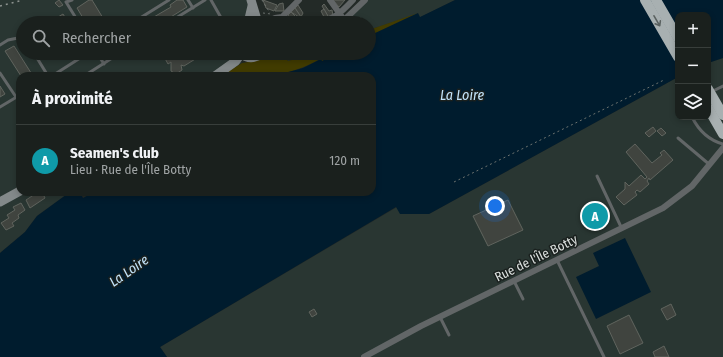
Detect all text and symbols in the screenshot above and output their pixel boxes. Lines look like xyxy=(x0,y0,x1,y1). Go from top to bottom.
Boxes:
map controls xyxy=(675,12,711,120)
button: + xyxy=(675,12,711,48)
one-way arrow xyxy=(654,15,662,27)
search box xyxy=(16,16,376,60)
icon: search xyxy=(30,27,52,49)
text: Rechercher xyxy=(62,29,131,47)
button: − xyxy=(675,48,711,84)
button: layers xyxy=(675,84,711,120)
water label: La Loire xyxy=(440,87,484,104)
text: À proximité xyxy=(32,88,113,109)
text: Seamen's club xyxy=(70,144,159,162)
text: A xyxy=(41,153,49,168)
text: 120 m xyxy=(329,153,360,168)
text: Lieu · Rue de l'Île Botty xyxy=(70,162,191,177)
your location xyxy=(485,196,505,216)
pin: A xyxy=(582,201,608,231)
street label: Rue de l'Île Botty xyxy=(492,231,580,284)
water label: La Loire xyxy=(106,251,152,291)

